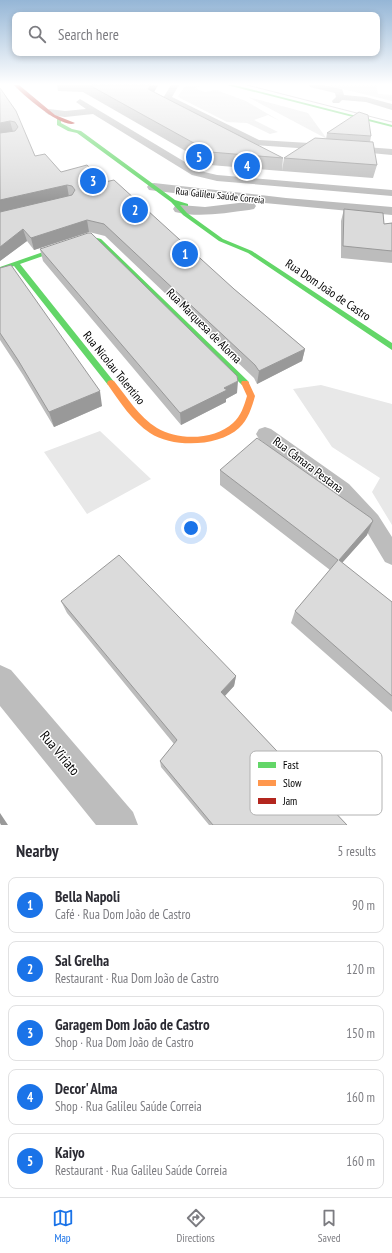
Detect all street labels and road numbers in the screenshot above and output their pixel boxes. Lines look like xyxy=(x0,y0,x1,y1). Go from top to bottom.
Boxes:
street label: Rua Galileu Saúde Correia xyxy=(175,184,265,207)
street label: Rua Dom João de Castro xyxy=(283,256,374,324)
street label: Rua Marquesa de Alorna xyxy=(164,285,245,367)
street label: Rua Nicolau Tolentino xyxy=(80,328,149,408)
street label: Rua Câmara Pestana xyxy=(270,433,347,496)
street label: Rua Viriato xyxy=(36,727,84,779)

